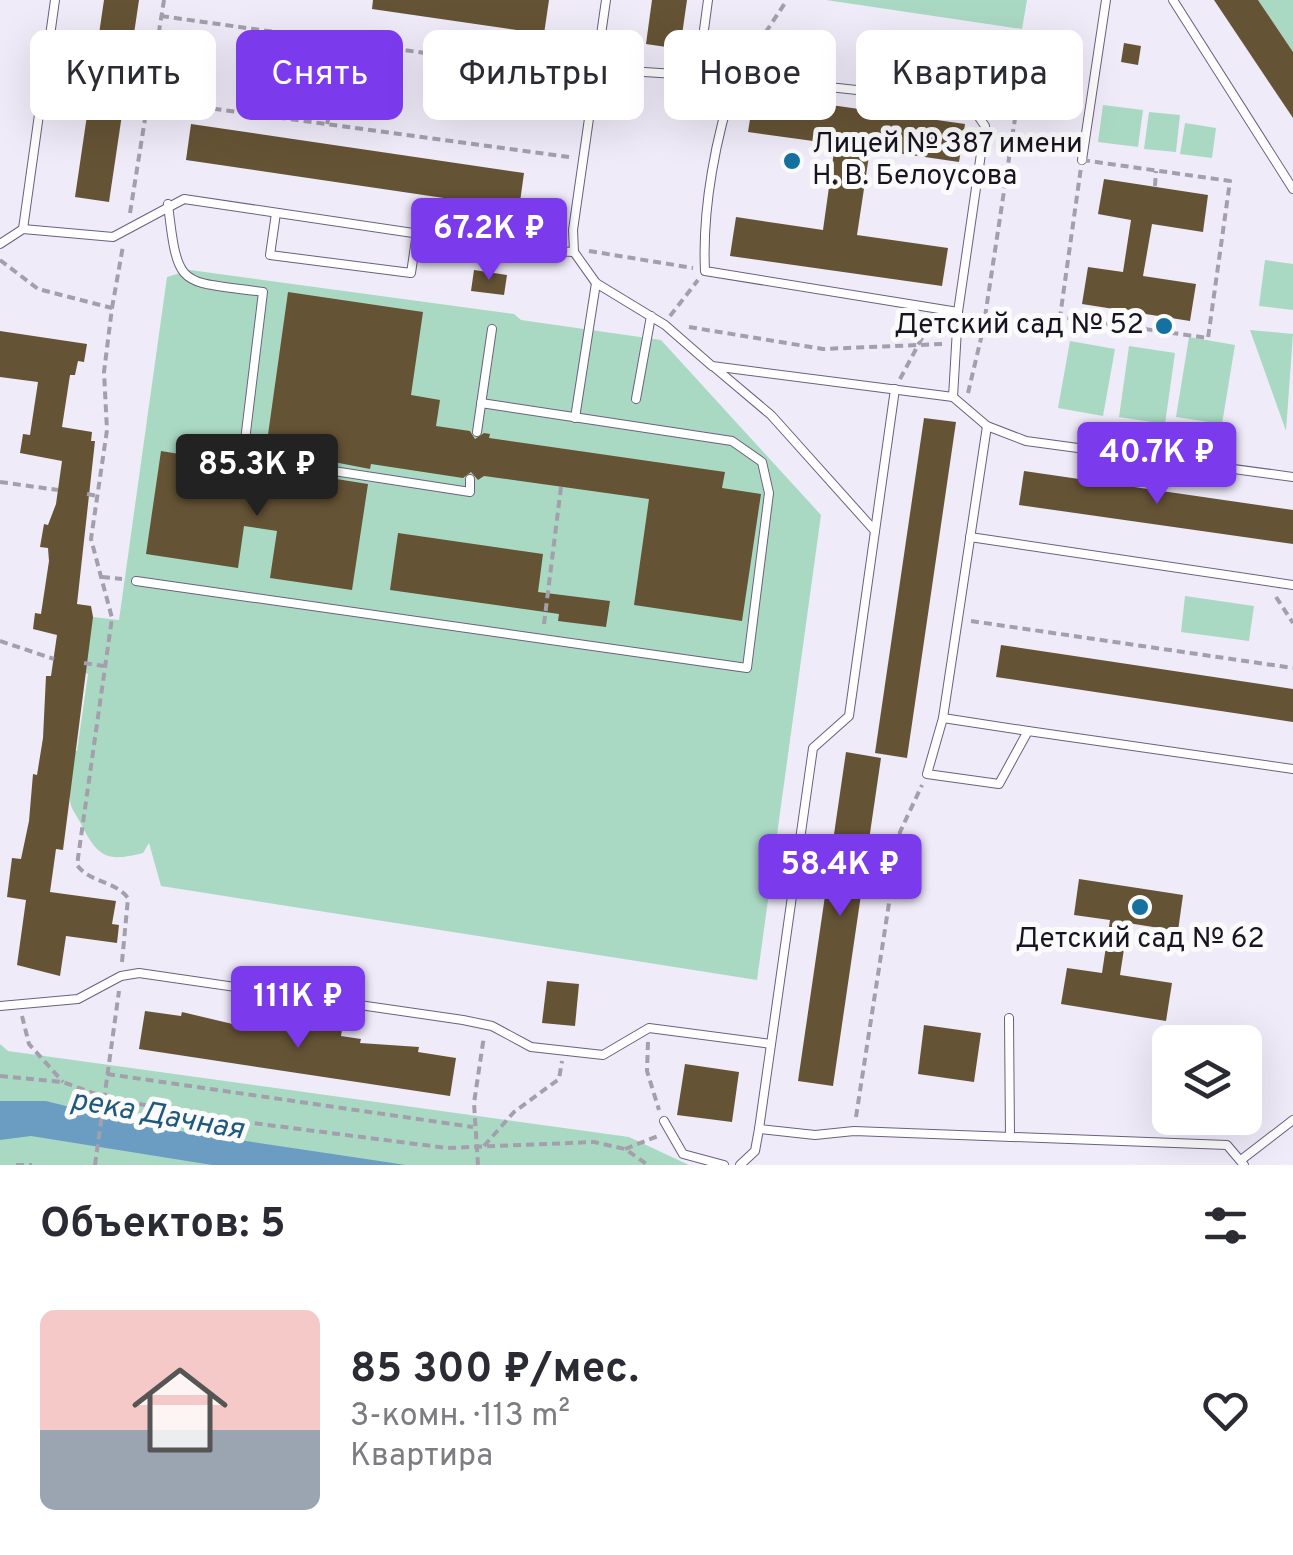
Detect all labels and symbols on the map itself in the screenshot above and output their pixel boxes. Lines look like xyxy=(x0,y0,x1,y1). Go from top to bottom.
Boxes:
place label: Лицей № 387 имени Н. В. Белоусова xyxy=(812,127,1083,195)
marker: Лицей № 387 имени Н. В. Белоусова xyxy=(781,150,803,172)
pin: 67.2K ₽ xyxy=(397,198,581,283)
place label: Детский сад № 52 xyxy=(894,308,1144,344)
marker: Детский сад № 52 xyxy=(1153,315,1175,337)
pin: 40.7K ₽ xyxy=(1065,422,1249,507)
pin: 85.3K ₽ xyxy=(165,434,349,519)
pin: 58.4K ₽ xyxy=(748,834,932,919)
marker: Детский сад № 62 xyxy=(1129,896,1151,918)
place label: Детский сад № 62 xyxy=(1015,922,1265,958)
pin: 111K ₽ xyxy=(217,966,379,1051)
water label: река Дачная xyxy=(67,1083,247,1150)

